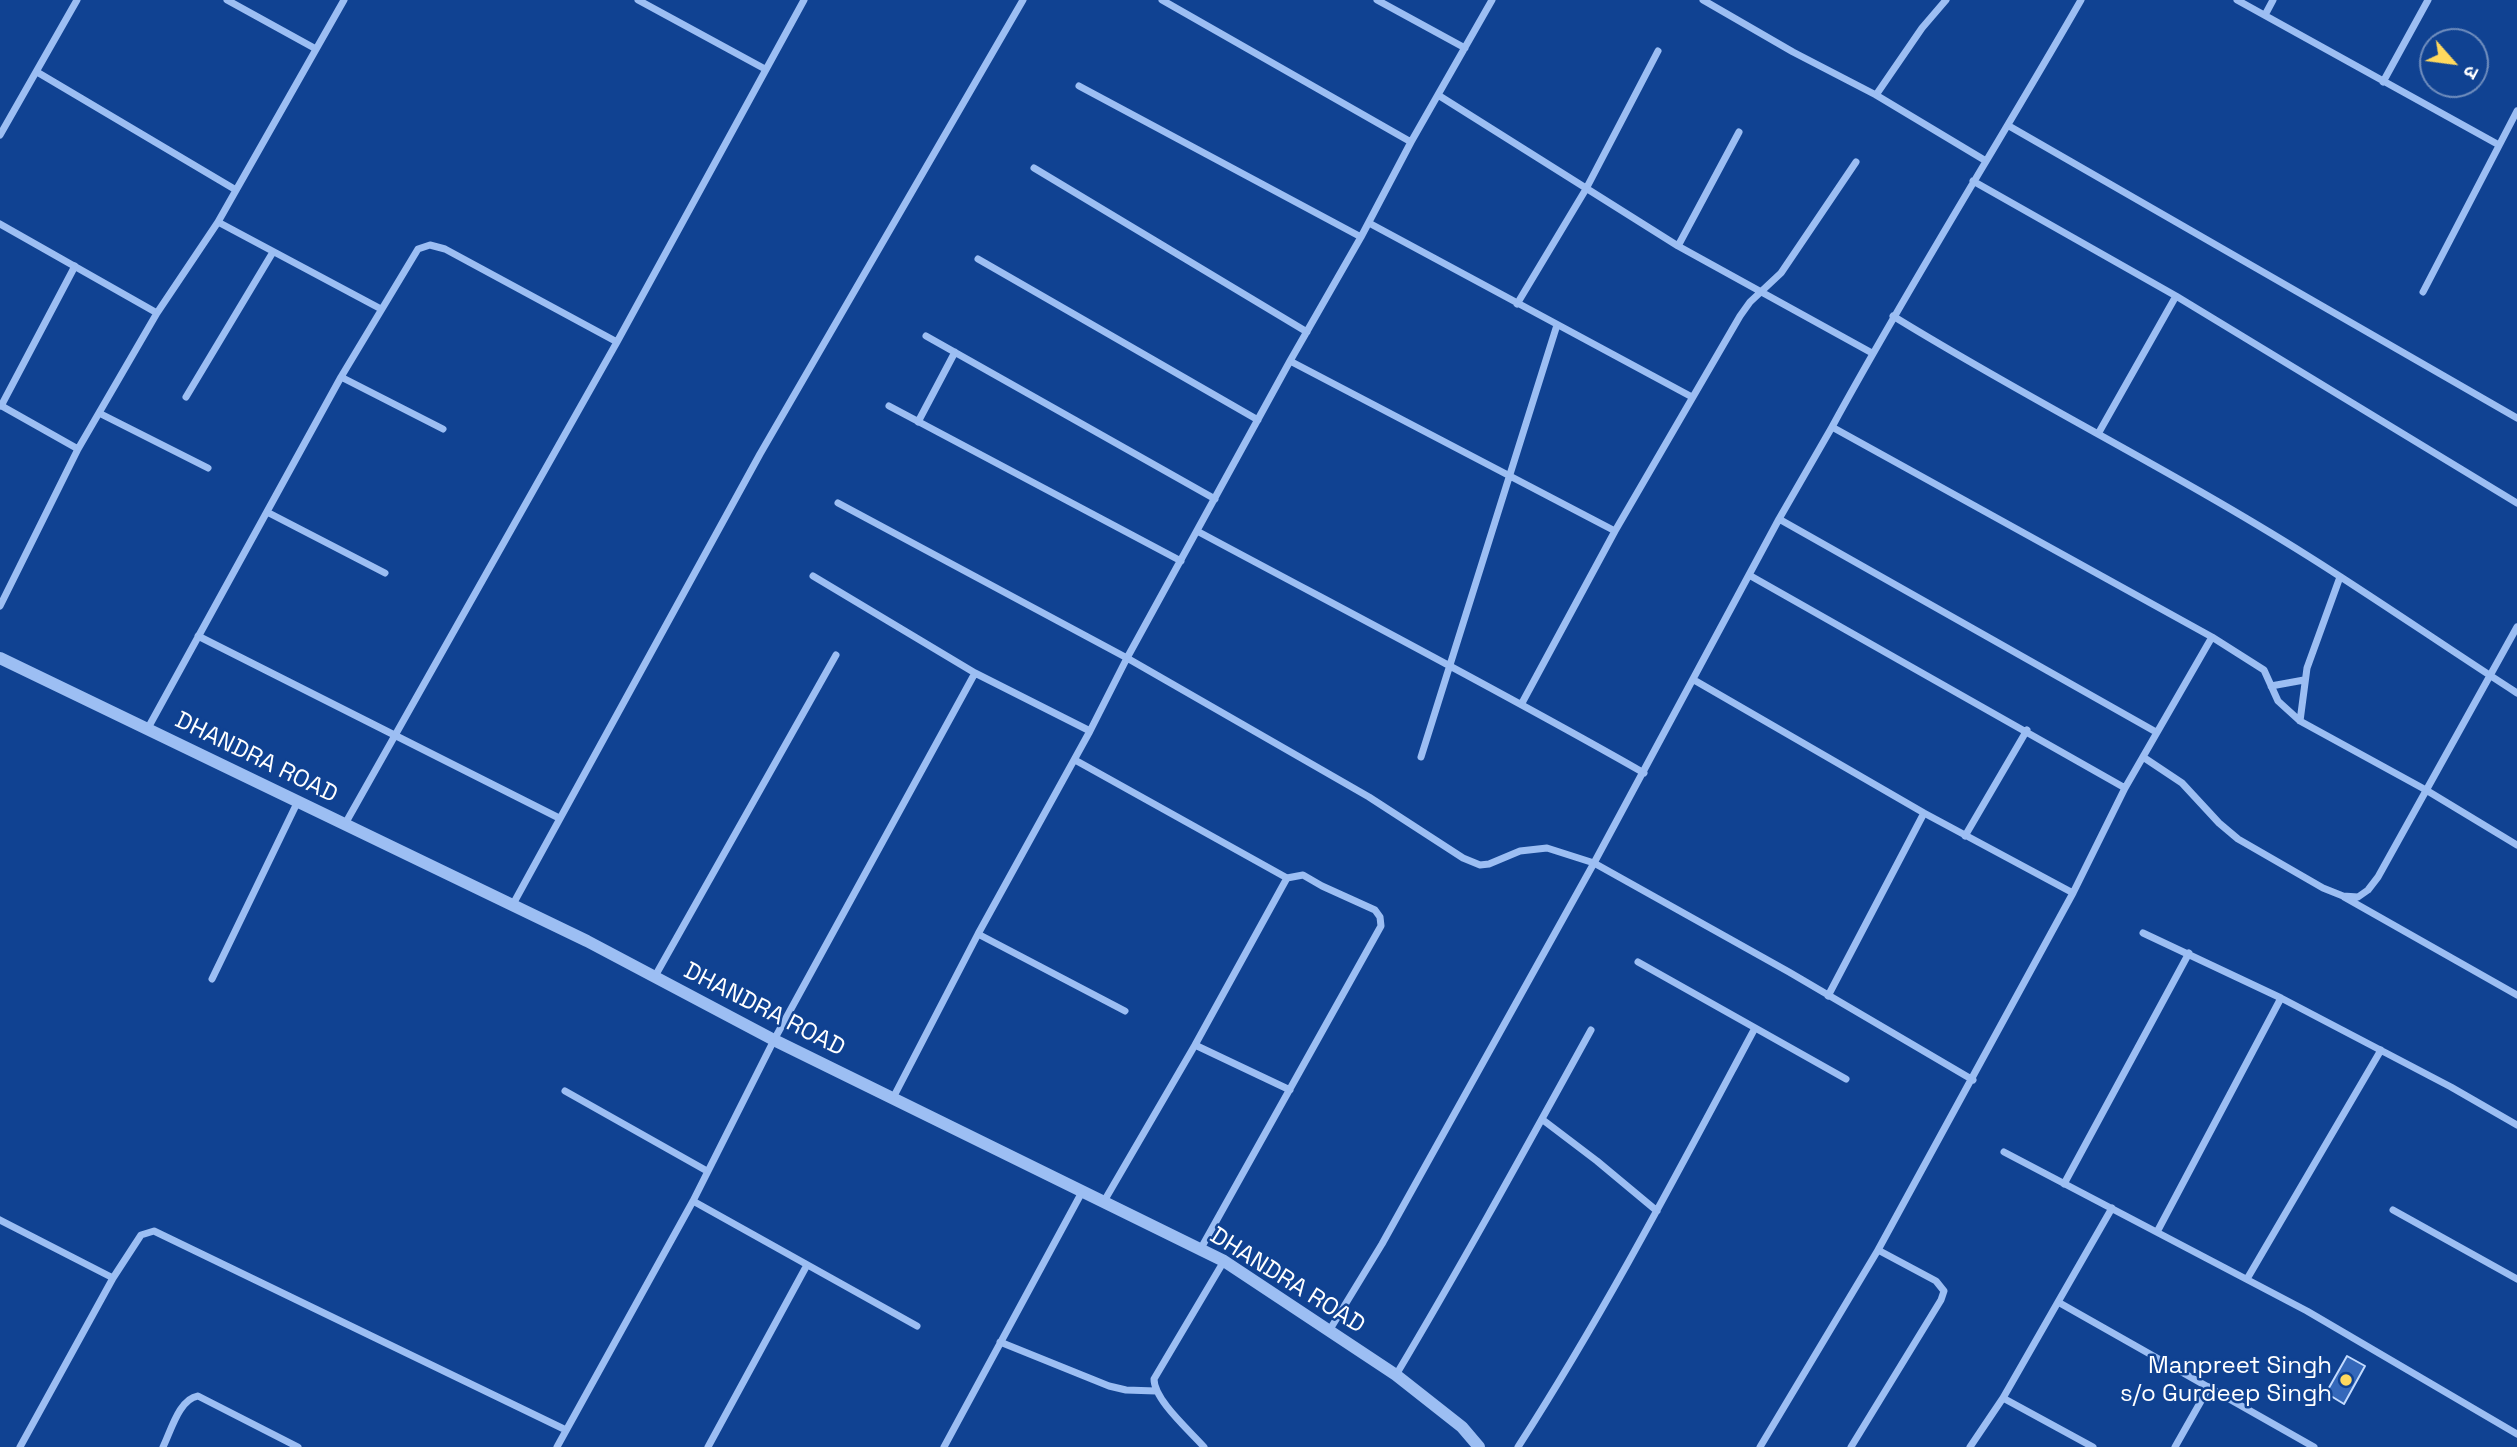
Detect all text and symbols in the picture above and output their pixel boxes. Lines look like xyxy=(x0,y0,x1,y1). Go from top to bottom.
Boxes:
north arrow xyxy=(2419,28,2489,98)
text: उ xyxy=(2458,61,2485,83)
street label: DHANDRA ROAD xyxy=(170,706,342,810)
street label: DHANDRA ROAD xyxy=(679,957,849,1063)
street label: DHANDRA ROAD xyxy=(1204,1222,1370,1340)
place label: Manpreet Singh s/o Gurdeep Singh xyxy=(2120,1352,2332,1408)
marker: Manpreet Singh s/o Gurdeep Singh xyxy=(2338,1372,2354,1388)

